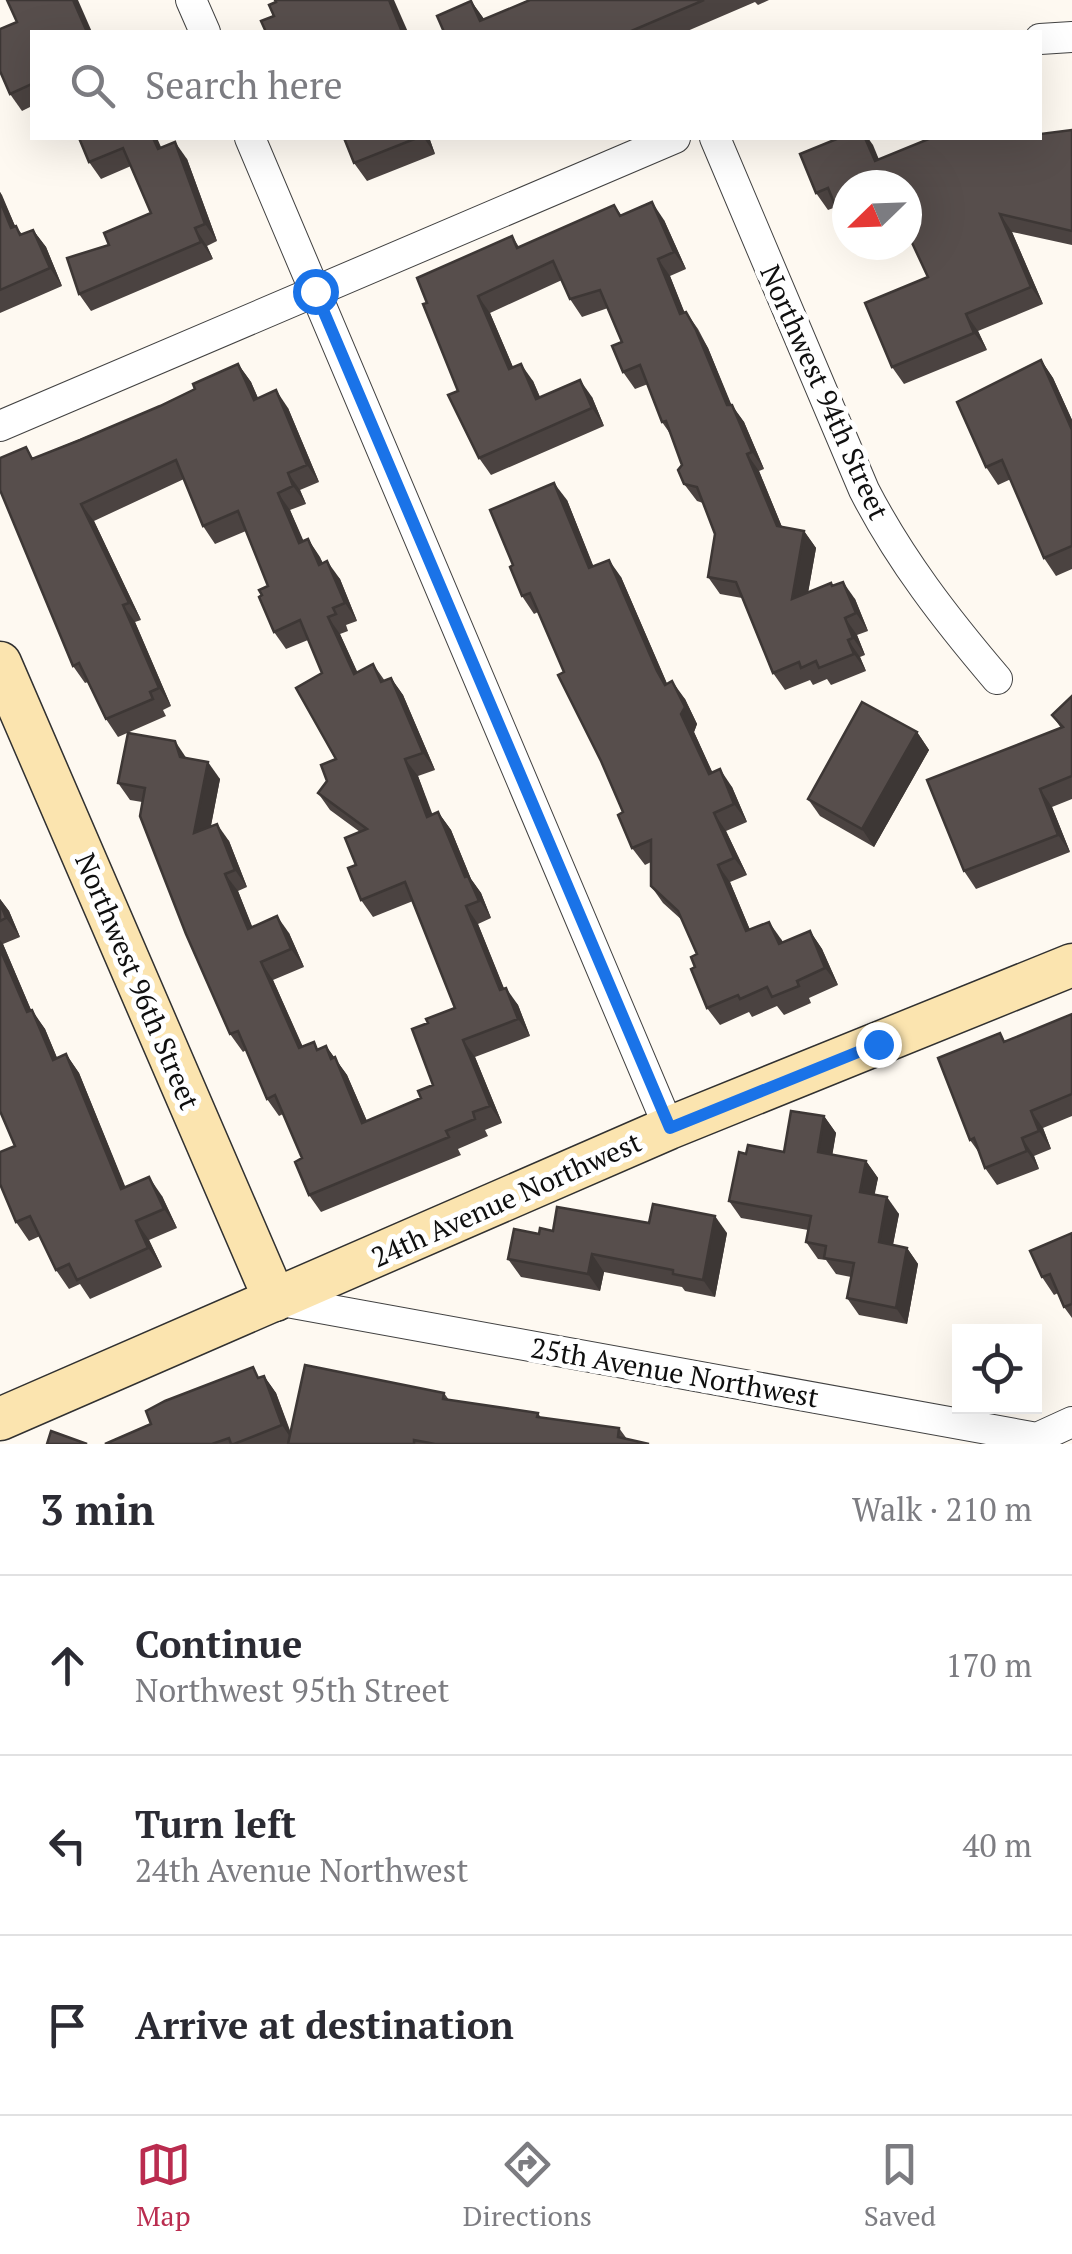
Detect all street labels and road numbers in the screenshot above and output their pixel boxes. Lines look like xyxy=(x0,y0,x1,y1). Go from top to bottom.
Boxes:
street label: Northwest 94th Street xyxy=(752,259,898,526)
street label: Northwest 96th Street xyxy=(67,847,209,1115)
street label: 24th Avenue Northwest xyxy=(365,1123,647,1275)
street label: 25th Avenue Northwest xyxy=(528,1328,822,1416)

